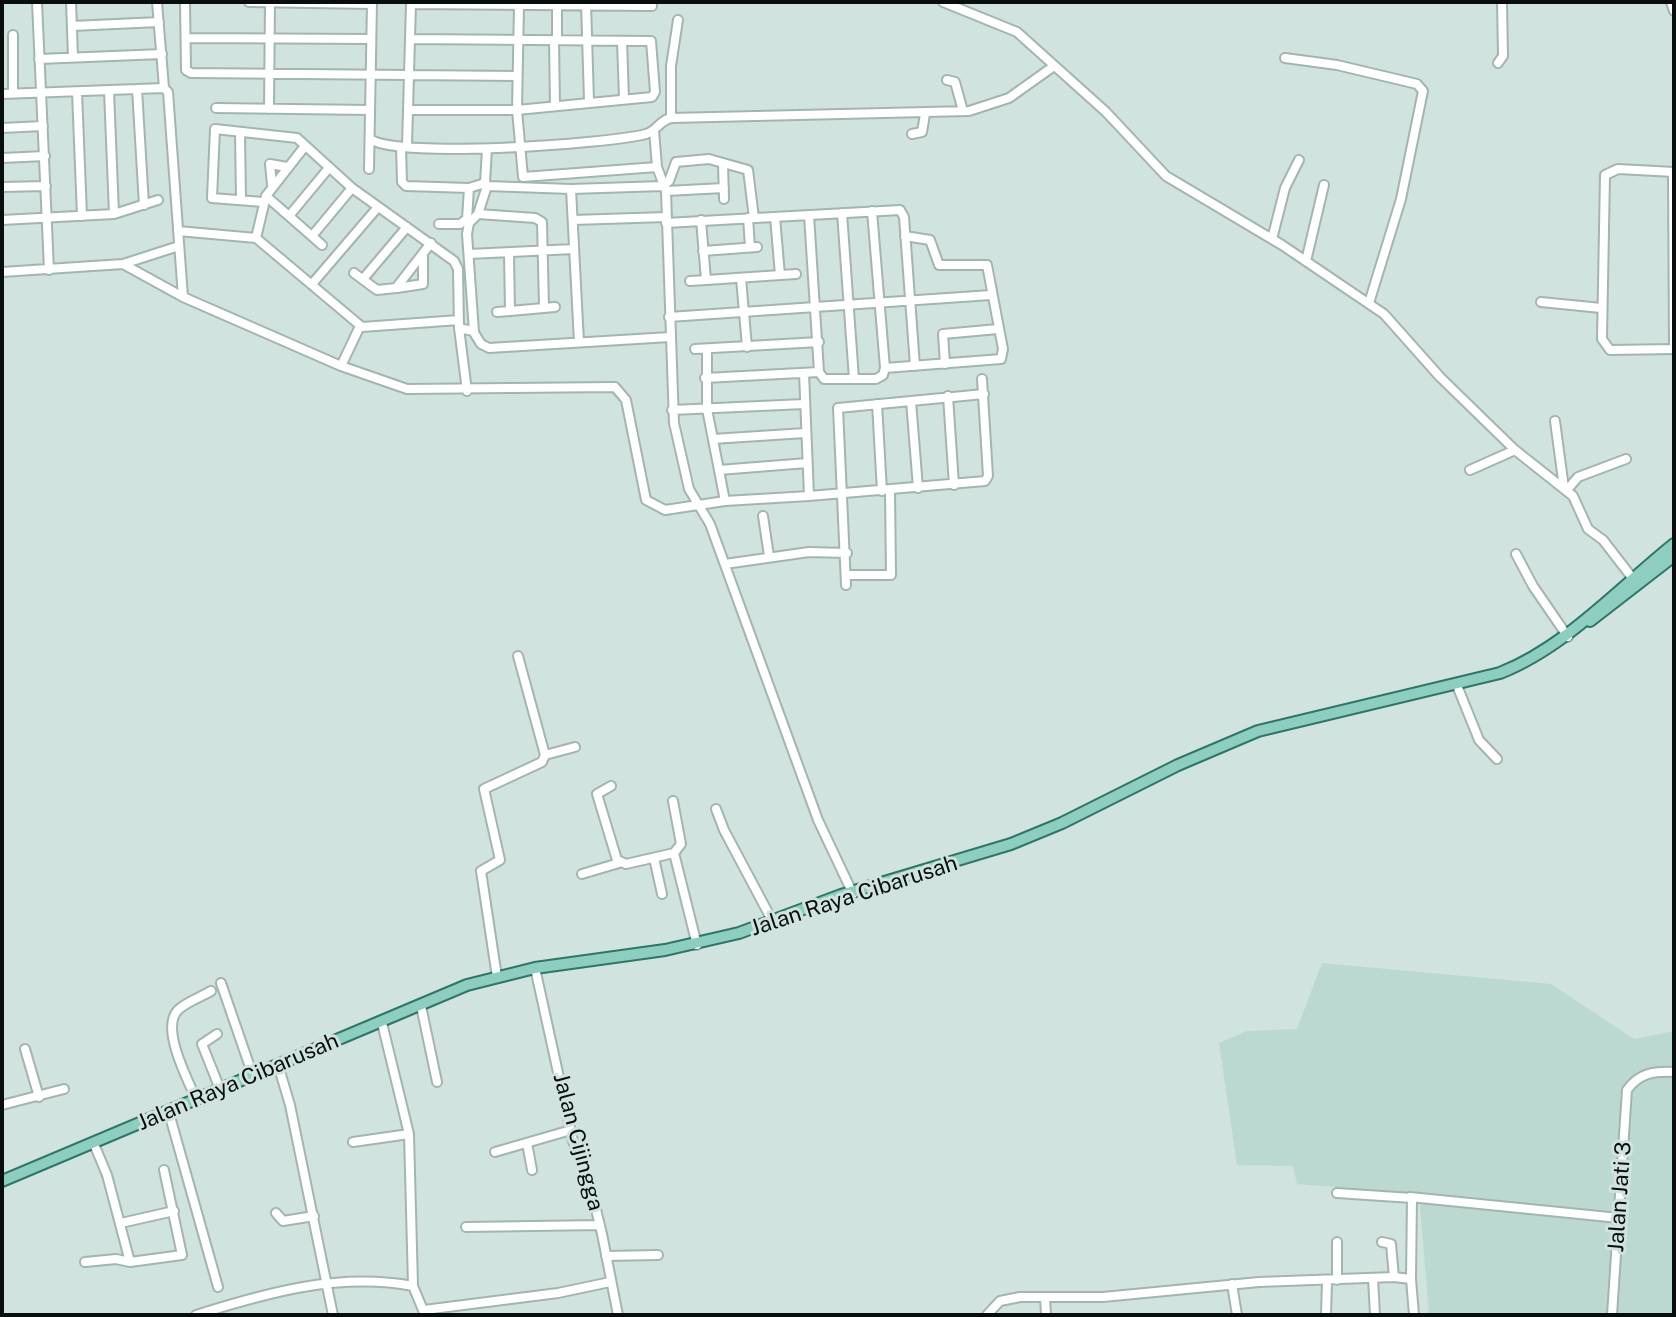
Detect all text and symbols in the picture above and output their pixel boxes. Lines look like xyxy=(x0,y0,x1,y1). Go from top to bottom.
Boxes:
street label: Jalan Raya Cibarusah xyxy=(747,850,961,942)
street label: Jalan Raya Cibarusah xyxy=(133,1028,343,1136)
street label: Jalan Cijingga xyxy=(547,1070,609,1214)
street label: Jalan Jati 3 xyxy=(1603,1141,1637,1253)

